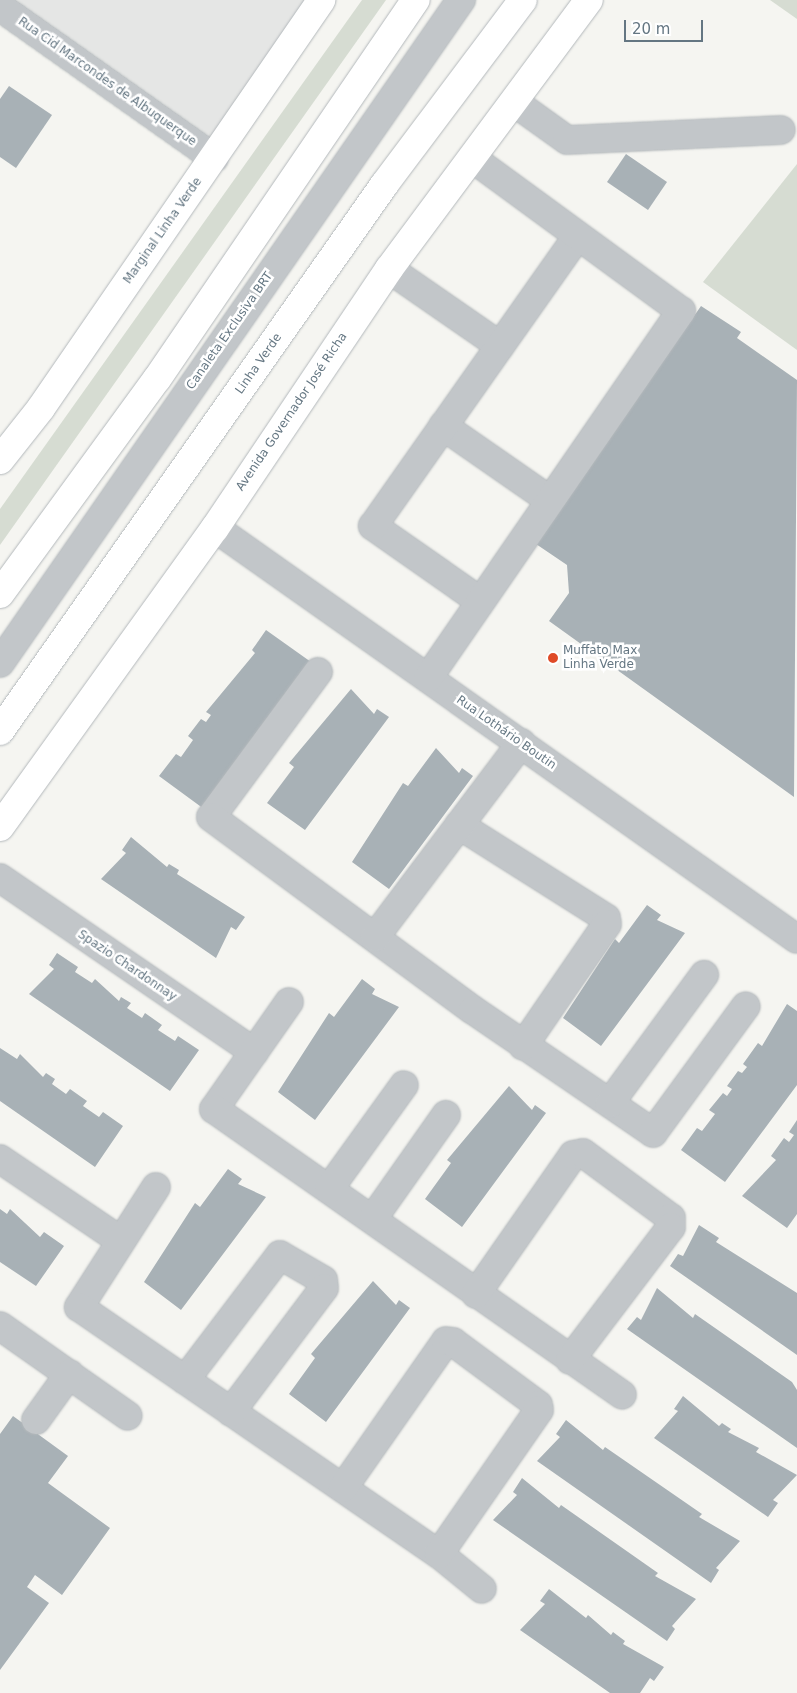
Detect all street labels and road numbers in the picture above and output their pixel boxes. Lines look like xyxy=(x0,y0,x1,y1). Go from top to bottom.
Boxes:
street label: Rua Cid Marcondes de Albuquerque xyxy=(15,15,199,149)
street label: Marginal Linha Verde xyxy=(121,175,205,287)
street label: Canaleta Exclusiva BRT xyxy=(184,269,276,393)
street label: Avenida Governador José Richa xyxy=(234,330,350,494)
street label: Linha Verde xyxy=(233,331,285,397)
street label: Rua Lothário Boutin xyxy=(453,693,559,773)
street label: Spazio Chardonnay xyxy=(75,928,179,1004)

